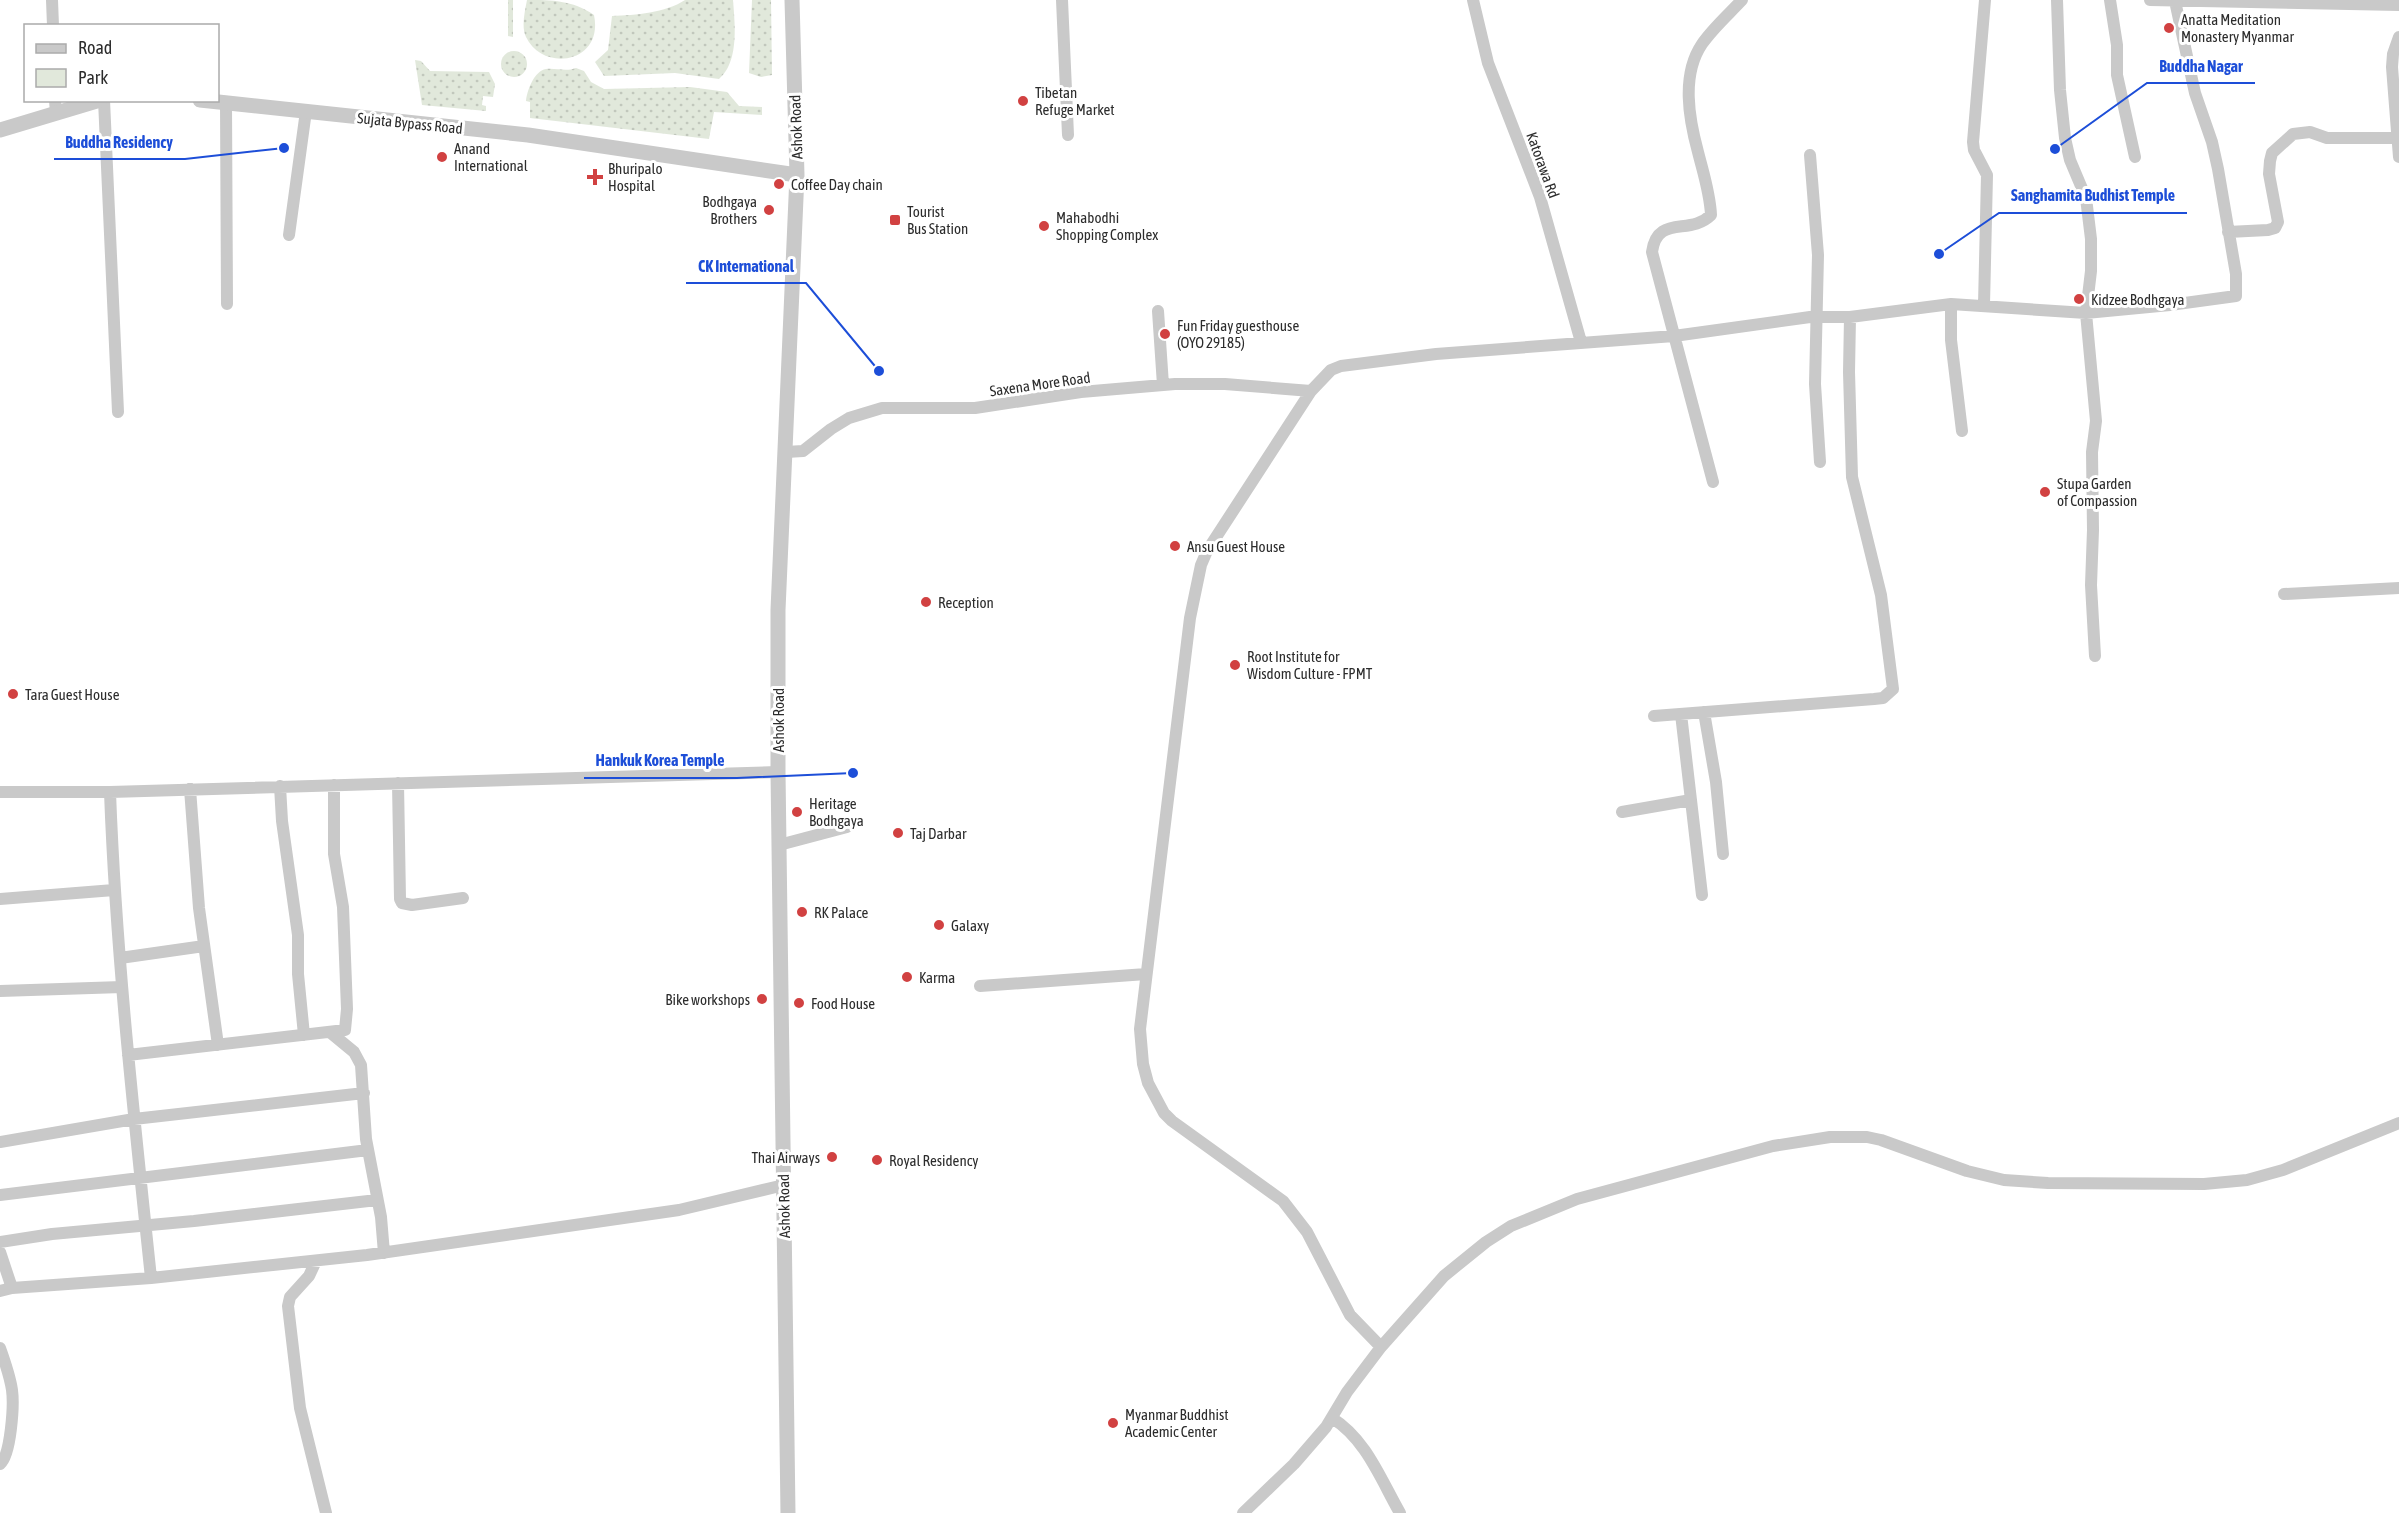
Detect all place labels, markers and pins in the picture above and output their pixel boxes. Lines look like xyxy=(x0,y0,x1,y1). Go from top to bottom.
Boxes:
place label: Anatta Meditation Monastery Myanmar xyxy=(2181,11,2294,45)
marker: Anatta Meditation Monastery Myanmar xyxy=(2162,21,2176,35)
callout: Buddha Nagar xyxy=(2147,49,2255,83)
place label: Tibetan Refuge Market xyxy=(1035,84,1115,118)
marker: Tibetan Refuge Market xyxy=(1016,94,1030,108)
callout: Buddha Residency xyxy=(54,125,185,159)
place label: Anand International xyxy=(454,140,528,174)
marker: Anand International xyxy=(435,150,449,164)
place label: Bhuripalo Hospital xyxy=(608,160,662,194)
marker: Bhuripalo Hospital xyxy=(586,168,604,186)
place label: Coffee Day chain xyxy=(791,176,883,193)
marker: Coffee Day chain xyxy=(772,177,786,191)
callout: Sanghamita Budhist Temple xyxy=(1999,179,2187,213)
place label: Bodhgaya Brothers xyxy=(702,193,757,227)
marker: Bodhgaya Brothers xyxy=(762,203,776,217)
place label: Tourist Bus Station xyxy=(907,203,968,237)
place label: Mahabodhi Shopping Complex xyxy=(1056,209,1158,243)
marker: Tourist Bus Station xyxy=(888,213,902,227)
marker: Mahabodhi Shopping Complex xyxy=(1037,219,1051,233)
callout: CK International xyxy=(686,249,806,283)
place label: Kidzee Bodhgaya xyxy=(2091,291,2184,308)
marker: Kidzee Bodhgaya xyxy=(2072,292,2086,306)
place label: Fun Friday guesthouse (OYO 29185) xyxy=(1177,317,1299,351)
marker: Fun Friday guesthouse (OYO 29185) xyxy=(1158,327,1172,341)
place label: Stupa Garden of Compassion xyxy=(2057,475,2137,509)
marker: Stupa Garden of Compassion xyxy=(2038,485,2052,499)
place label: Ansu Guest House xyxy=(1187,538,1285,555)
marker: Ansu Guest House xyxy=(1168,539,1182,553)
place label: Reception xyxy=(938,594,994,611)
marker: Reception xyxy=(919,595,933,609)
place label: Root Institute for Wisdom Culture - FPMT xyxy=(1247,648,1373,682)
marker: Root Institute for Wisdom Culture - FPMT xyxy=(1228,658,1242,672)
place label: Tara Guest House xyxy=(25,686,120,703)
marker: Tara Guest House xyxy=(6,687,20,701)
callout: Hankuk Korea Temple xyxy=(584,744,737,778)
place label: Heritage Bodhgaya xyxy=(809,795,864,829)
marker: Heritage Bodhgaya xyxy=(790,805,804,819)
place label: Taj Darbar xyxy=(910,825,967,842)
marker: Taj Darbar xyxy=(891,826,905,840)
place label: RK Palace xyxy=(814,904,868,921)
marker: RK Palace xyxy=(795,905,809,919)
place label: Galaxy xyxy=(951,917,989,934)
marker: Galaxy xyxy=(932,918,946,932)
place label: Karma xyxy=(919,969,955,986)
marker: Karma xyxy=(900,970,914,984)
place label: Bike workshops xyxy=(665,991,750,1008)
marker: Bike workshops xyxy=(755,992,769,1006)
place label: Food House xyxy=(811,995,875,1012)
marker: Food House xyxy=(792,996,806,1010)
place label: Thai Airways xyxy=(751,1149,820,1166)
marker: Thai Airways xyxy=(825,1150,839,1164)
place label: Royal Residency xyxy=(889,1152,978,1169)
marker: Royal Residency xyxy=(870,1153,884,1167)
place label: Myanmar Buddhist Academic Center xyxy=(1125,1406,1229,1440)
marker: Myanmar Buddhist Academic Center xyxy=(1106,1416,1120,1430)

